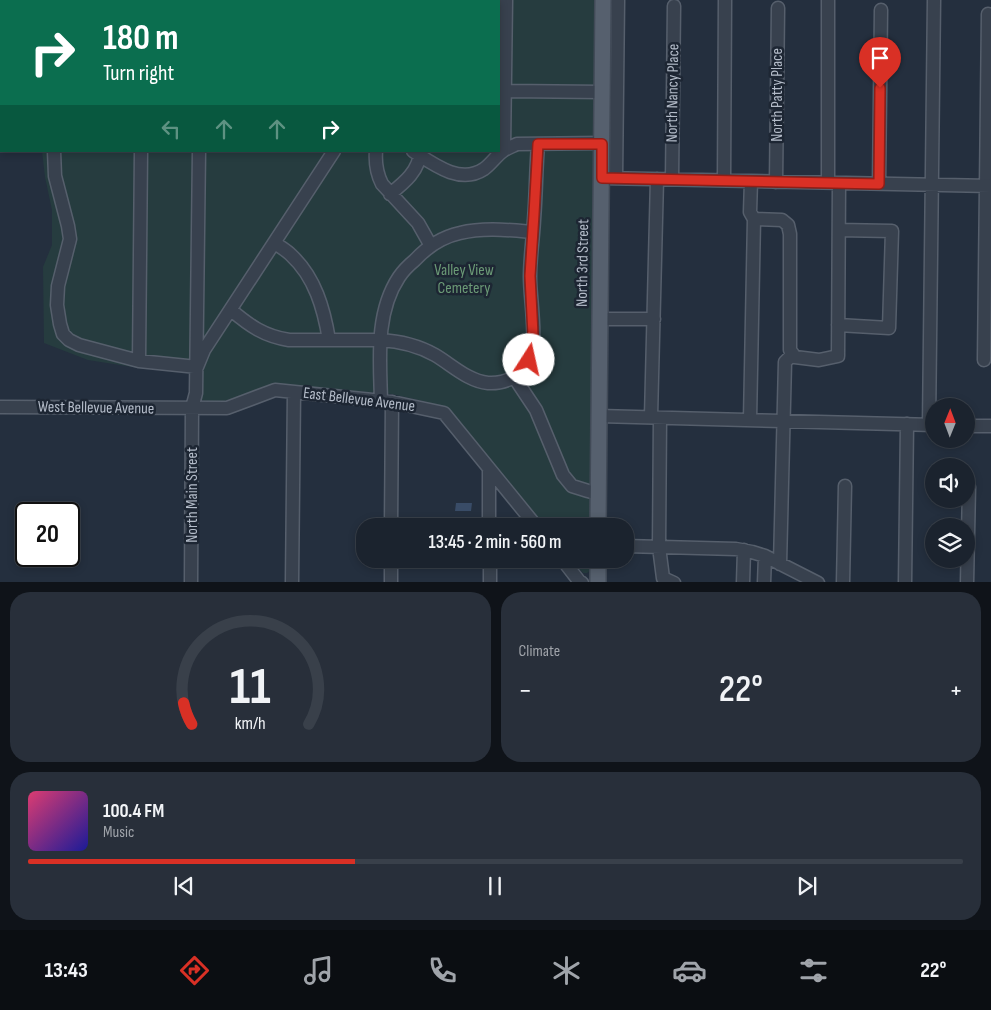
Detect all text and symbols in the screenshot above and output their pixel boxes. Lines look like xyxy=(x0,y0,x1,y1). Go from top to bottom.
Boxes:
text: 180 m xyxy=(103,17,179,60)
icon: right xyxy=(20,20,85,85)
pin xyxy=(859,37,901,88)
street label: North Nancy Place xyxy=(663,43,683,143)
icon: arrive xyxy=(866,44,894,72)
street label: North Patty Place xyxy=(768,48,787,142)
text: Turn right xyxy=(103,60,174,87)
icon: left xyxy=(157,115,185,143)
icon: ahead xyxy=(210,115,238,143)
icon: ahead xyxy=(263,115,291,143)
icon: right xyxy=(316,115,344,143)
street label: North 3rd Street xyxy=(573,219,593,307)
park label: Valley View Cemetery xyxy=(434,261,494,298)
position arrow xyxy=(502,333,554,385)
street label: East Bellevue Avenue xyxy=(302,384,416,416)
street label: West Bellevue Avenue xyxy=(38,397,154,419)
north arrow xyxy=(925,398,975,448)
map controls xyxy=(925,398,975,568)
street label: North Main Street xyxy=(183,447,202,543)
button: sound xyxy=(925,458,975,508)
speed limit sign: 20 xyxy=(15,502,80,567)
button: layers xyxy=(925,518,975,568)
text: 13:45 · 2 min · 560 m xyxy=(429,531,561,554)
text: Climate xyxy=(519,642,560,661)
text: 11 xyxy=(230,656,271,719)
text: 22° xyxy=(719,667,763,712)
text: − xyxy=(519,674,532,707)
text: + xyxy=(949,674,963,707)
text: km/h xyxy=(235,713,266,734)
text: 100.4 FM xyxy=(103,800,164,823)
text: Music xyxy=(103,823,134,842)
icon: previous xyxy=(170,872,198,900)
icon: pause xyxy=(481,872,509,900)
icon: next xyxy=(793,872,821,900)
icon: directions xyxy=(177,953,212,988)
icon: music xyxy=(301,953,336,988)
icon: phone xyxy=(425,953,460,988)
icon: climate xyxy=(549,953,584,988)
icon: car xyxy=(672,953,707,988)
icon: filters xyxy=(796,953,831,988)
text: 13:43 xyxy=(44,957,88,984)
text: 22° xyxy=(920,957,946,984)

